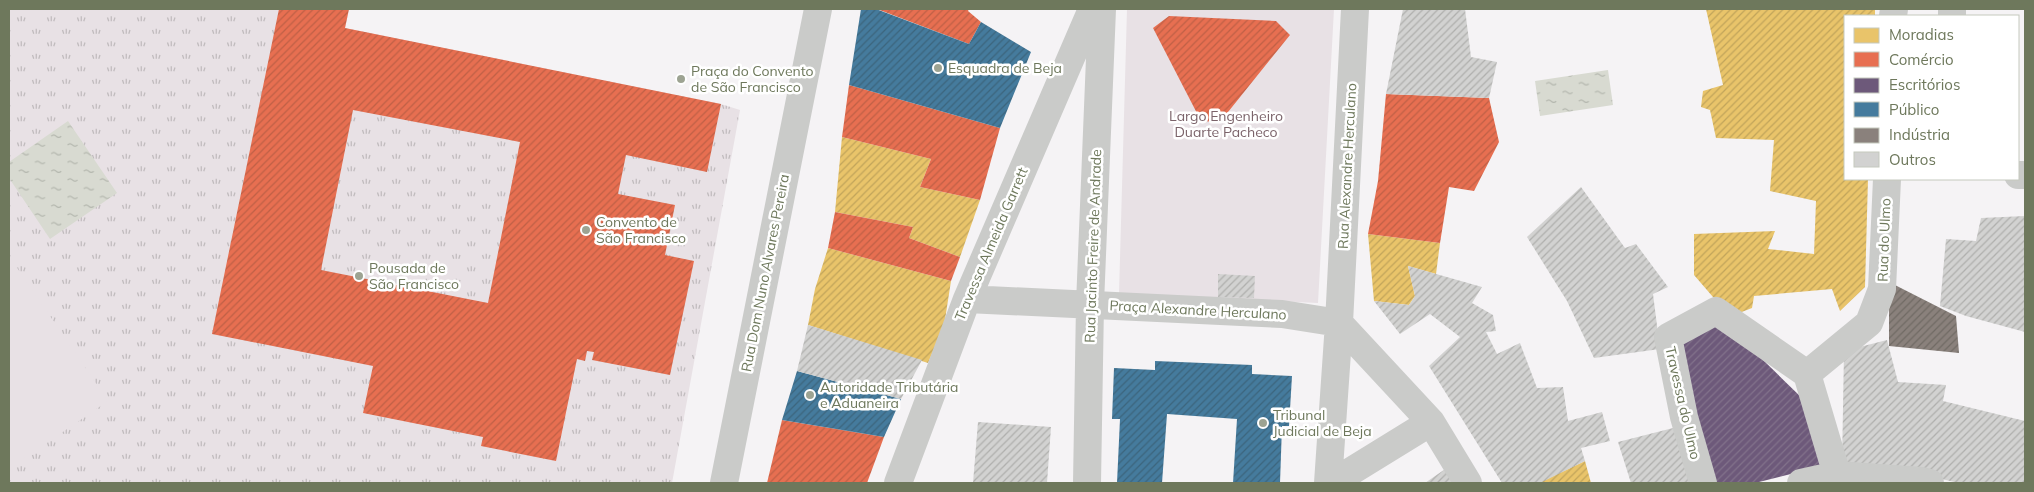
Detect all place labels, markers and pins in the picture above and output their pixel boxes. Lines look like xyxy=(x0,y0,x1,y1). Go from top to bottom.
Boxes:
place label: Esquadra de Beja xyxy=(948,59,1062,77)
place label: Praça do Convento de São Francisco xyxy=(691,62,814,96)
marker: Esquadra de Beja xyxy=(932,62,944,74)
marker: Praça do Convento de São Francisco xyxy=(675,73,687,85)
place label: Convento de São Francisco xyxy=(596,213,686,247)
marker: Convento de São Francisco xyxy=(580,224,592,236)
place label: Pousada de São Francisco xyxy=(369,259,459,293)
marker: Pousada de São Francisco xyxy=(353,270,365,282)
place label: Autoridade Tributária e Aduaneira xyxy=(820,378,958,412)
marker: Autoridade Tributária e Aduaneira xyxy=(804,389,816,401)
place label: Tribunal Judicial de Beja xyxy=(1273,406,1372,440)
marker: Tribunal Judicial de Beja xyxy=(1257,417,1269,429)

